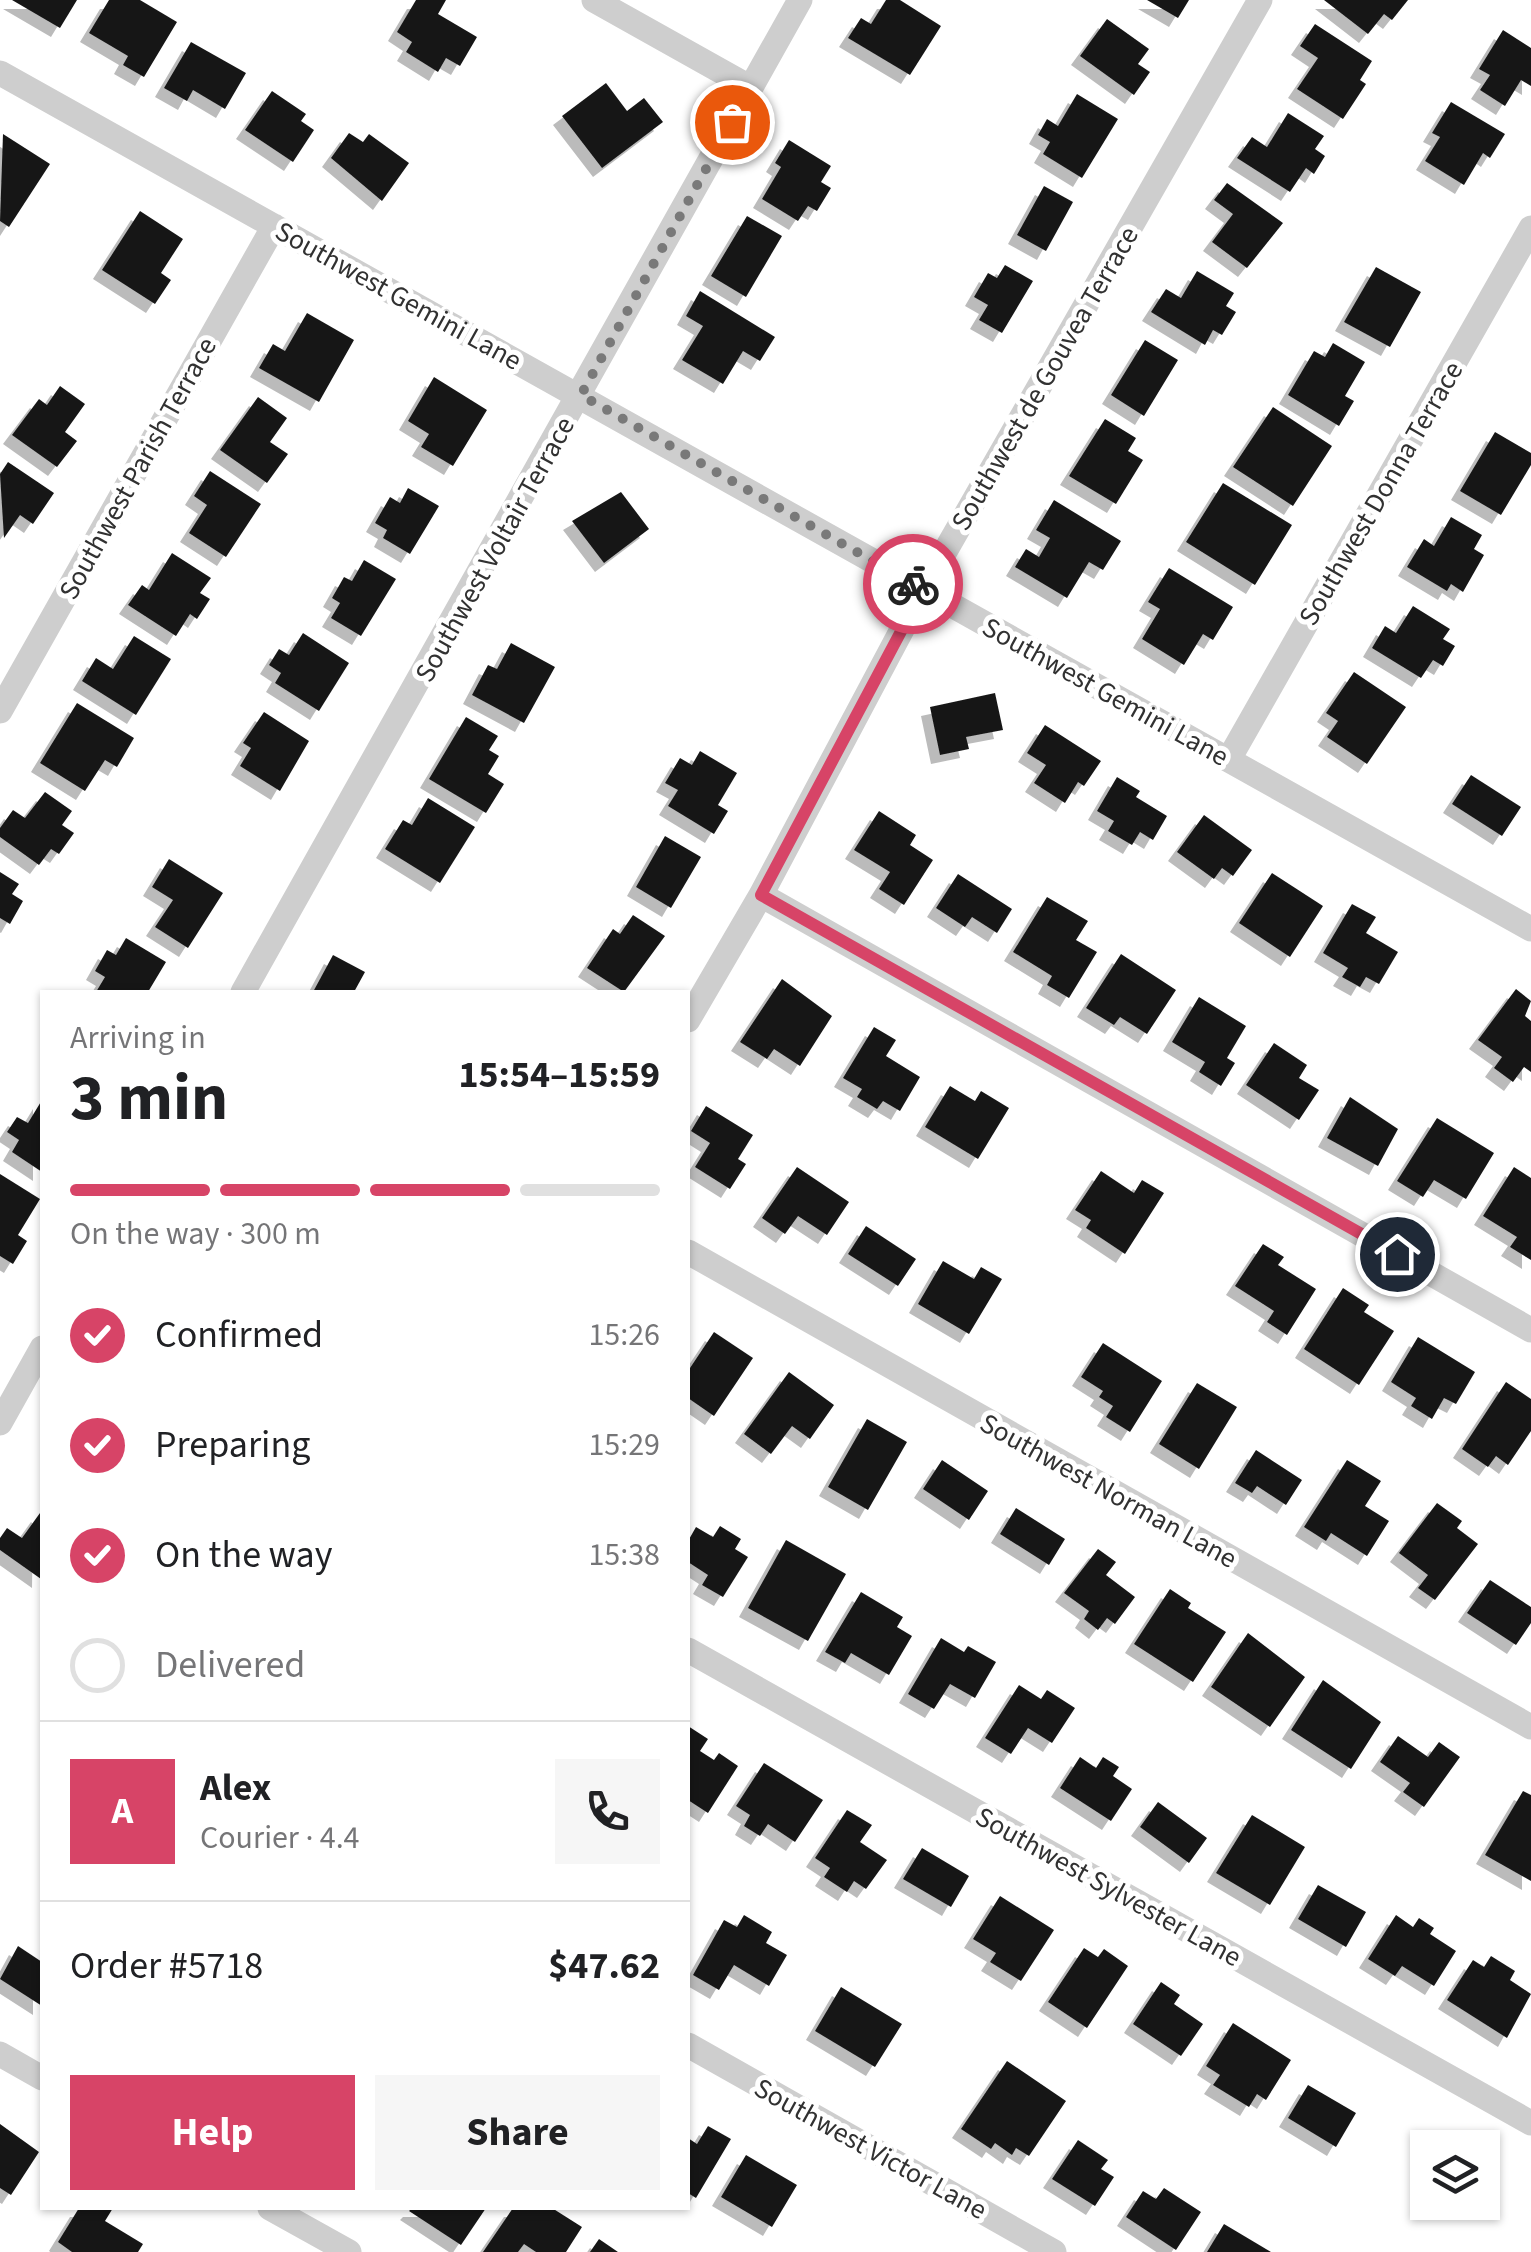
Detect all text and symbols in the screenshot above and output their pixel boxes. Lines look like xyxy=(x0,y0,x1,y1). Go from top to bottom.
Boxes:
pin xyxy=(690,80,775,165)
icon: bag xyxy=(705,95,760,150)
street label: Southwest Gemini Lane xyxy=(268,211,529,380)
street label: Southwest de Gouvea Terrace xyxy=(941,219,1148,538)
street label: Southwest Parish Terrace xyxy=(49,330,227,607)
street label: Southwest Donna Terrace xyxy=(1289,354,1473,633)
street label: Southwest Voltair Terrace xyxy=(405,410,585,689)
courier xyxy=(863,534,963,634)
icon: bike xyxy=(886,557,941,612)
street label: Southwest Gemini Lane xyxy=(975,607,1236,776)
text: Arriving in xyxy=(70,1015,206,1061)
text: 15:54–15:59 xyxy=(458,1048,660,1102)
text: 3 min xyxy=(70,1052,228,1145)
text: On the way · 300 m xyxy=(70,1211,321,1257)
pin xyxy=(1355,1212,1440,1297)
icon: home xyxy=(1370,1227,1425,1282)
icon: check xyxy=(70,1308,125,1363)
text: Confirmed xyxy=(155,1308,323,1362)
text: 15:26 xyxy=(588,1312,660,1358)
street label: Southwest Norman Lane xyxy=(973,1403,1244,1578)
icon: check xyxy=(70,1418,125,1473)
text: Preparing xyxy=(155,1418,310,1472)
text: 15:29 xyxy=(588,1422,660,1468)
icon: check xyxy=(70,1528,125,1583)
text: On the way xyxy=(155,1528,332,1582)
text: 15:38 xyxy=(588,1532,660,1578)
text: Delivered xyxy=(155,1638,305,1692)
button: phone xyxy=(555,1759,660,1864)
text: Alex xyxy=(200,1761,271,1815)
text: A xyxy=(112,1784,133,1838)
street label: Southwest Sylvester Lane xyxy=(968,1797,1249,1977)
text: Courier · 4.4 xyxy=(200,1815,360,1861)
text: Order #5718 xyxy=(70,1939,263,1993)
text: $47.62 xyxy=(548,1939,660,1993)
street label: Southwest Victor Lane xyxy=(747,2068,994,2230)
button: Help xyxy=(70,2075,355,2190)
button: Share xyxy=(375,2075,660,2190)
map controls xyxy=(1410,2130,1500,2220)
button: layers xyxy=(1410,2130,1500,2220)

